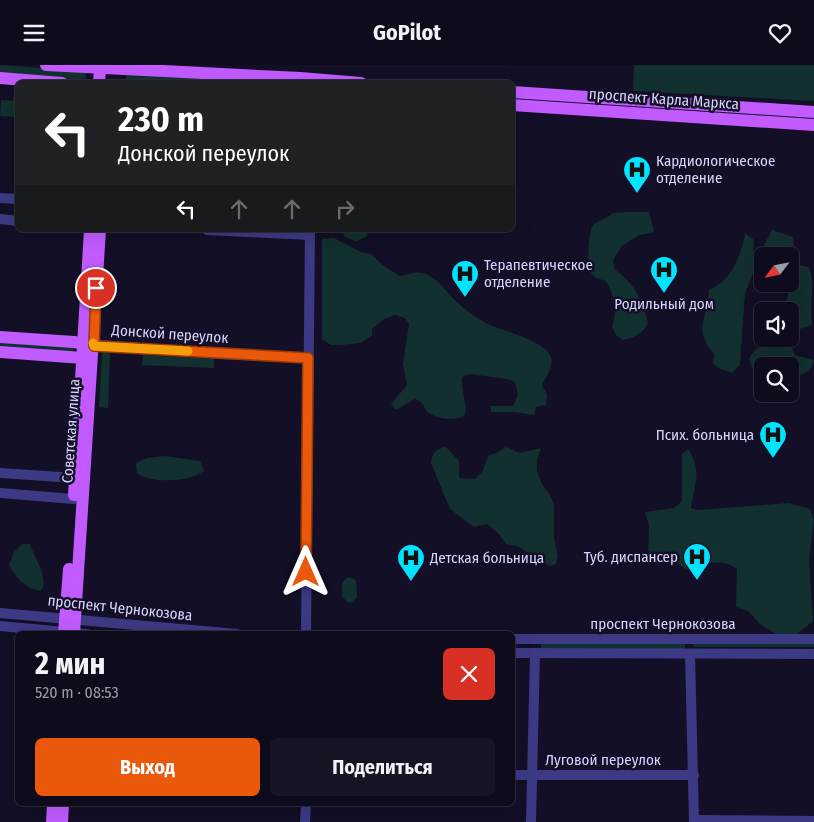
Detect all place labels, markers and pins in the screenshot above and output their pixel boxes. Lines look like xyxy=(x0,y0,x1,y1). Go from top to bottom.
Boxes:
place label: Кардиологическое отделение xyxy=(656,152,775,187)
hospital icon: Кардиологическое отделение xyxy=(622,155,652,194)
hospital icon: Родильный дом xyxy=(649,255,679,294)
place label: Терапевтическое отделение xyxy=(484,256,593,291)
hospital icon: Терапевтическое отделение xyxy=(450,259,480,298)
pin xyxy=(75,267,117,309)
place label: Родильный дом xyxy=(614,295,714,313)
hospital icon: Псих. больница xyxy=(758,420,788,459)
place label: Псих. больница xyxy=(656,426,754,444)
hospital icon: Туб. диспансер xyxy=(682,542,712,581)
hospital icon: Детская больница xyxy=(396,543,426,582)
place label: Туб. диспансер xyxy=(584,548,678,566)
place label: Детская больница xyxy=(429,549,544,567)

